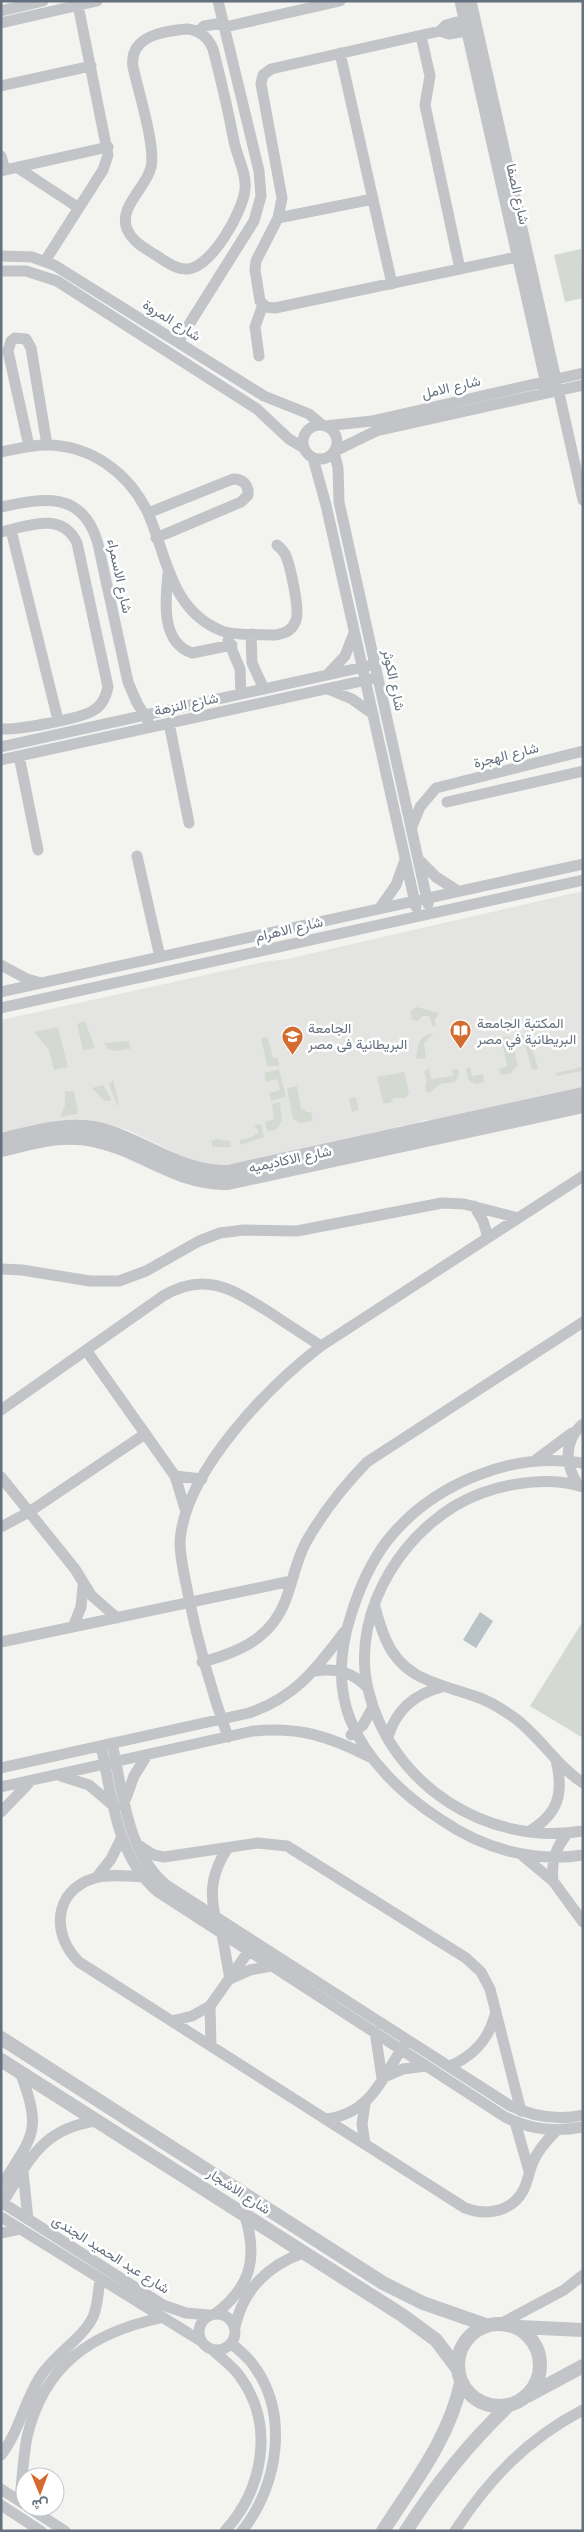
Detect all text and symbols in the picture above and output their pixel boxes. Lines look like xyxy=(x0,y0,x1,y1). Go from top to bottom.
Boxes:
street label: شارع الصفا xyxy=(500,162,535,227)
street label: شارع المروة xyxy=(139,294,205,347)
street label: شارع الامل xyxy=(420,371,483,404)
street label: شارع الاسمراء xyxy=(101,537,138,615)
street label: شارع الكوثر xyxy=(377,646,410,713)
street label: شارع النزهة xyxy=(152,687,220,722)
street label: شارع الهجرة xyxy=(471,737,541,774)
street label: شارع الاهرام xyxy=(253,912,325,947)
place label: المكتبة الجامعة البريطانية في مصر xyxy=(476,1013,576,1051)
place label: الجامعة البريطانية فى مصر xyxy=(307,1018,407,1054)
library icon: المكتبة الجامعة البريطانية في مصر xyxy=(449,1019,473,1050)
school or university icon: الجامعة البريطانية فى مصر xyxy=(280,1024,304,1055)
street label: شارع الاكاديميه xyxy=(247,1140,334,1179)
street label: شارع الاشجار xyxy=(202,2162,275,2220)
street label: شارع عبد الحميد الجندى xyxy=(48,2210,174,2299)
north arrow xyxy=(15,2467,65,2517)
text: ش xyxy=(31,2495,49,2515)

